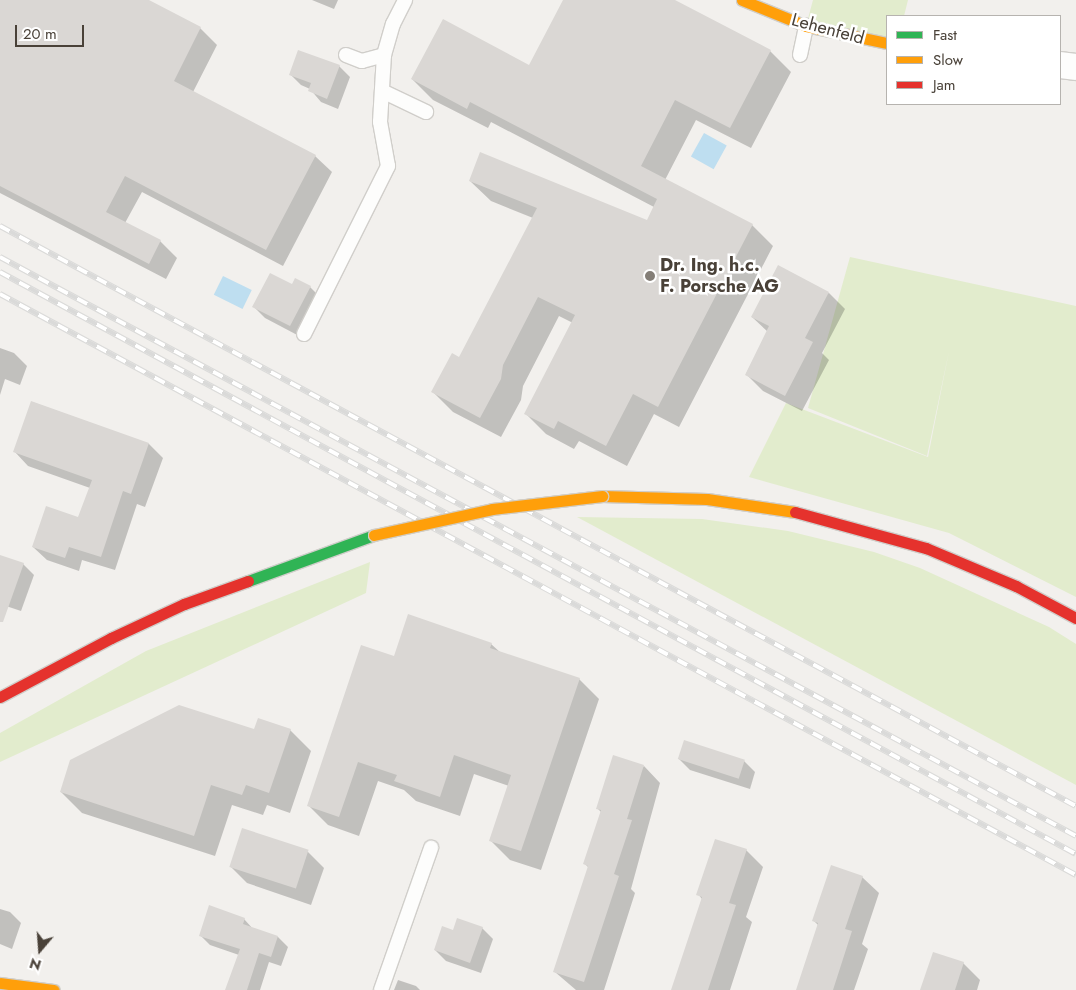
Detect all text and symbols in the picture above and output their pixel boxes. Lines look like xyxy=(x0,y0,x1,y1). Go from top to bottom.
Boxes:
street label: Lehenfeld xyxy=(789,9,867,49)
scale bar xyxy=(18,15,86,47)
legend xyxy=(886,15,1061,105)
text: 20 m xyxy=(23,23,57,45)
text: Fast xyxy=(933,24,957,46)
text: Slow xyxy=(933,49,963,71)
text: Jam xyxy=(933,74,956,96)
place label: Dr. Ing. h.c. F. Porsche AG xyxy=(660,255,779,298)
marker: Dr. Ing. h.c. F. Porsche AG xyxy=(644,270,656,282)
north arrow xyxy=(15,925,65,975)
text: N xyxy=(27,953,44,975)

